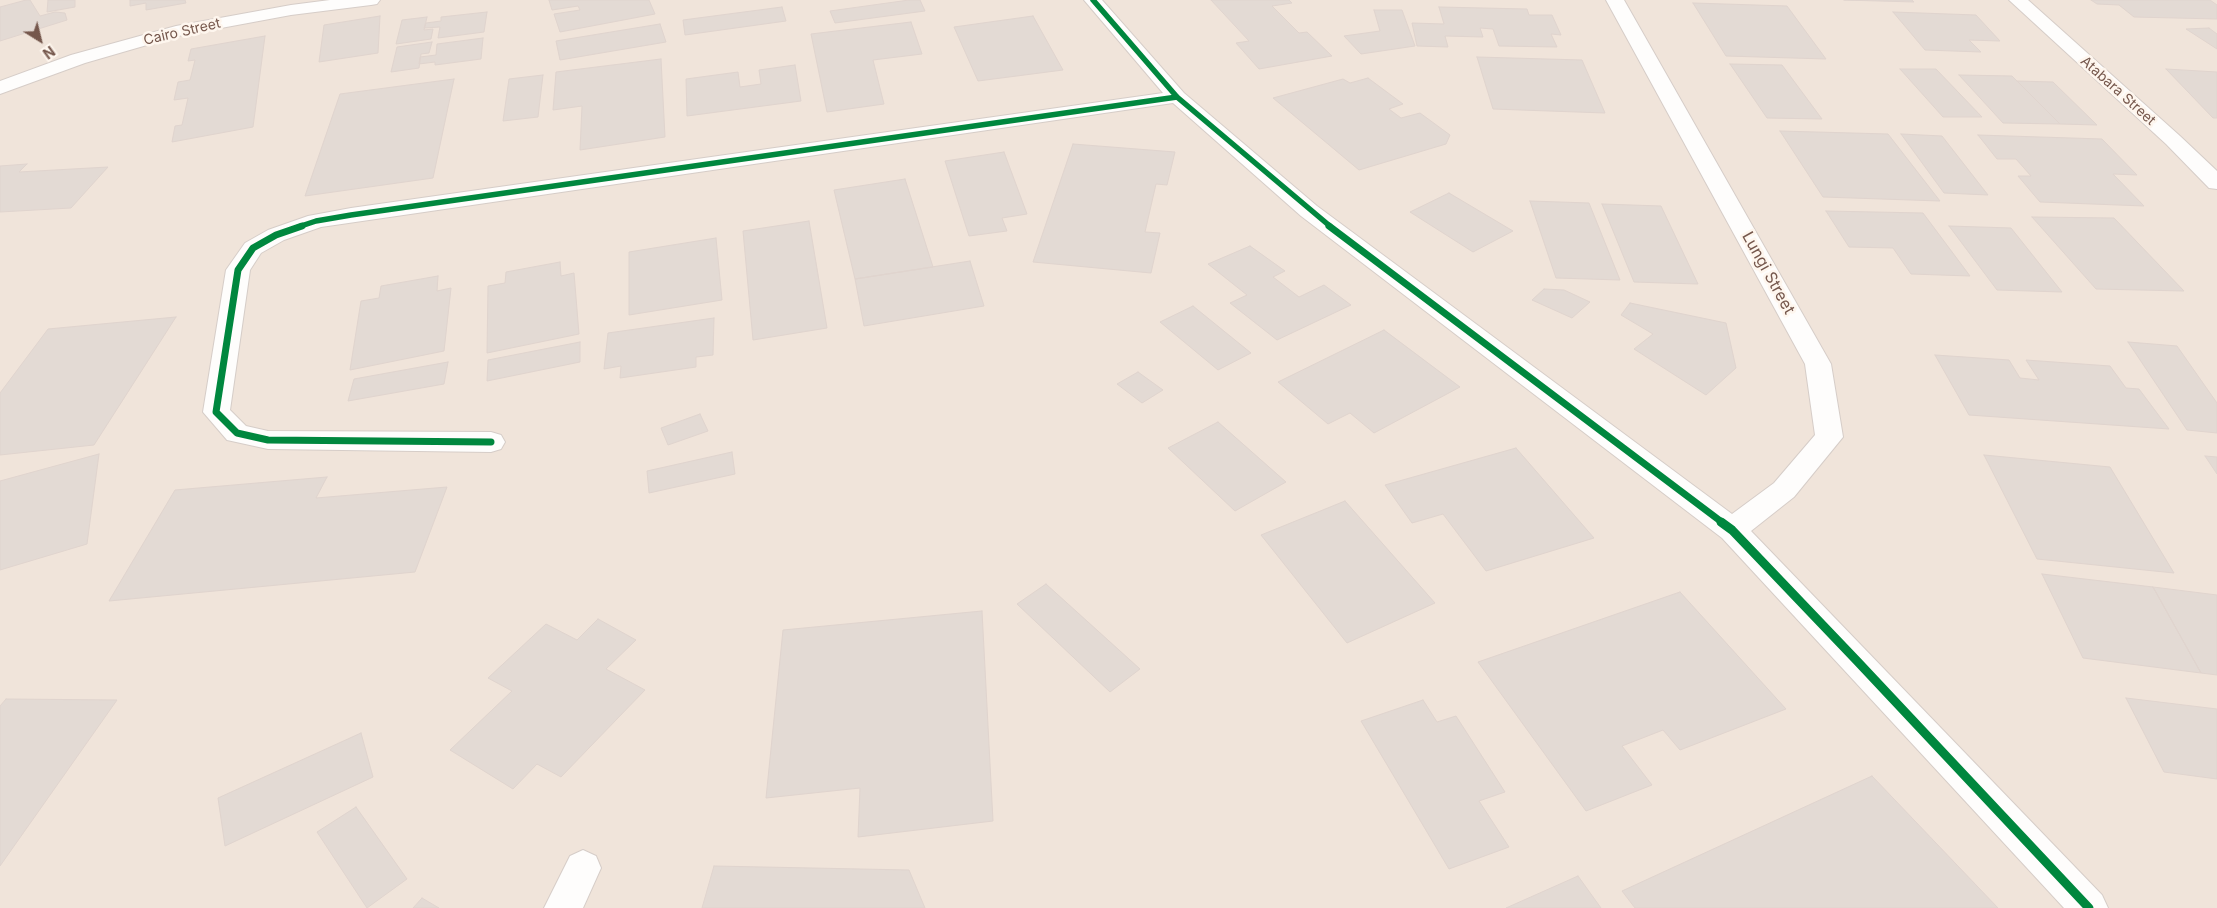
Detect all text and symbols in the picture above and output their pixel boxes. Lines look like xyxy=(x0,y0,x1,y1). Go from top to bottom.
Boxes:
north arrow xyxy=(15,15,65,65)
street label: Cairo Street xyxy=(142,15,222,49)
text: N xyxy=(40,43,58,63)
street label: Atabara Street xyxy=(2077,53,2159,129)
street label: Lungi Street xyxy=(1737,228,1799,318)

